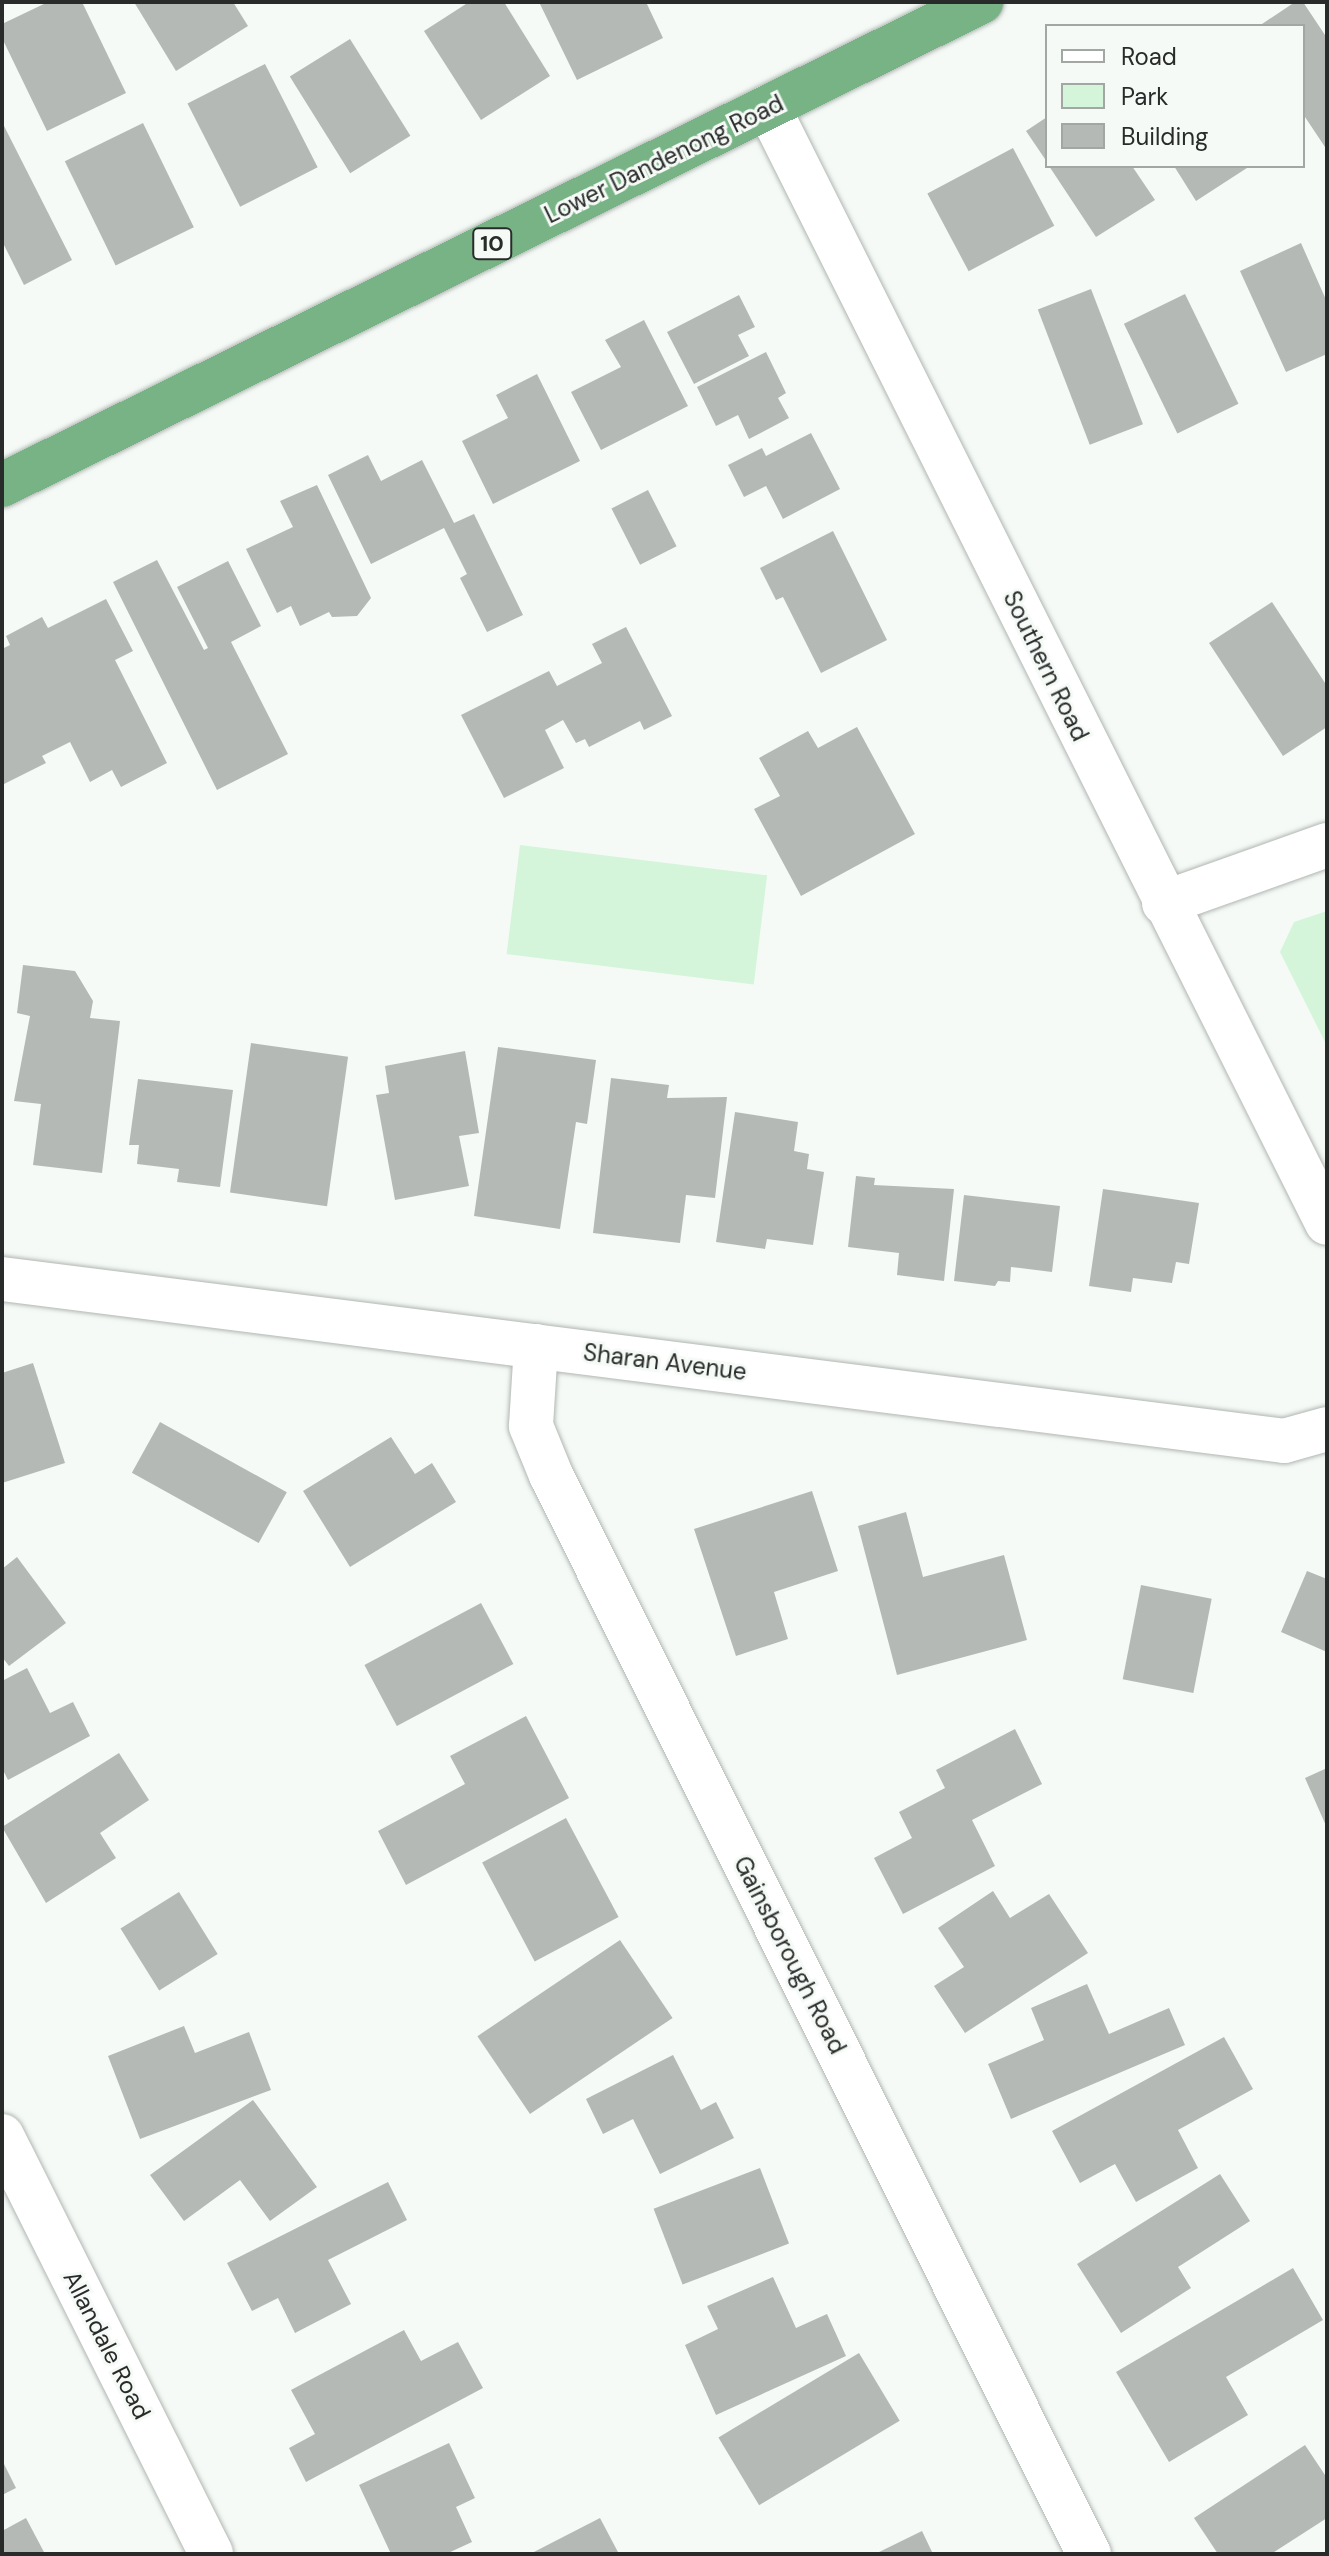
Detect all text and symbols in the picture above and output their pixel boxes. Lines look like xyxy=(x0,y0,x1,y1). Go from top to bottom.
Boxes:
legend xyxy=(1045,24,1305,168)
text: Road xyxy=(1121,41,1177,72)
text: Park xyxy=(1121,81,1168,112)
street label: Lower Dandenong Road xyxy=(540,89,788,229)
text: Building xyxy=(1121,121,1208,152)
road number: 10 xyxy=(472,226,512,262)
street label: Southern Road xyxy=(997,586,1095,746)
street label: Sharan Avenue xyxy=(582,1338,748,1386)
street label: Gainsborough Road xyxy=(728,1851,852,2059)
street label: Allandale Road xyxy=(57,2266,157,2424)

